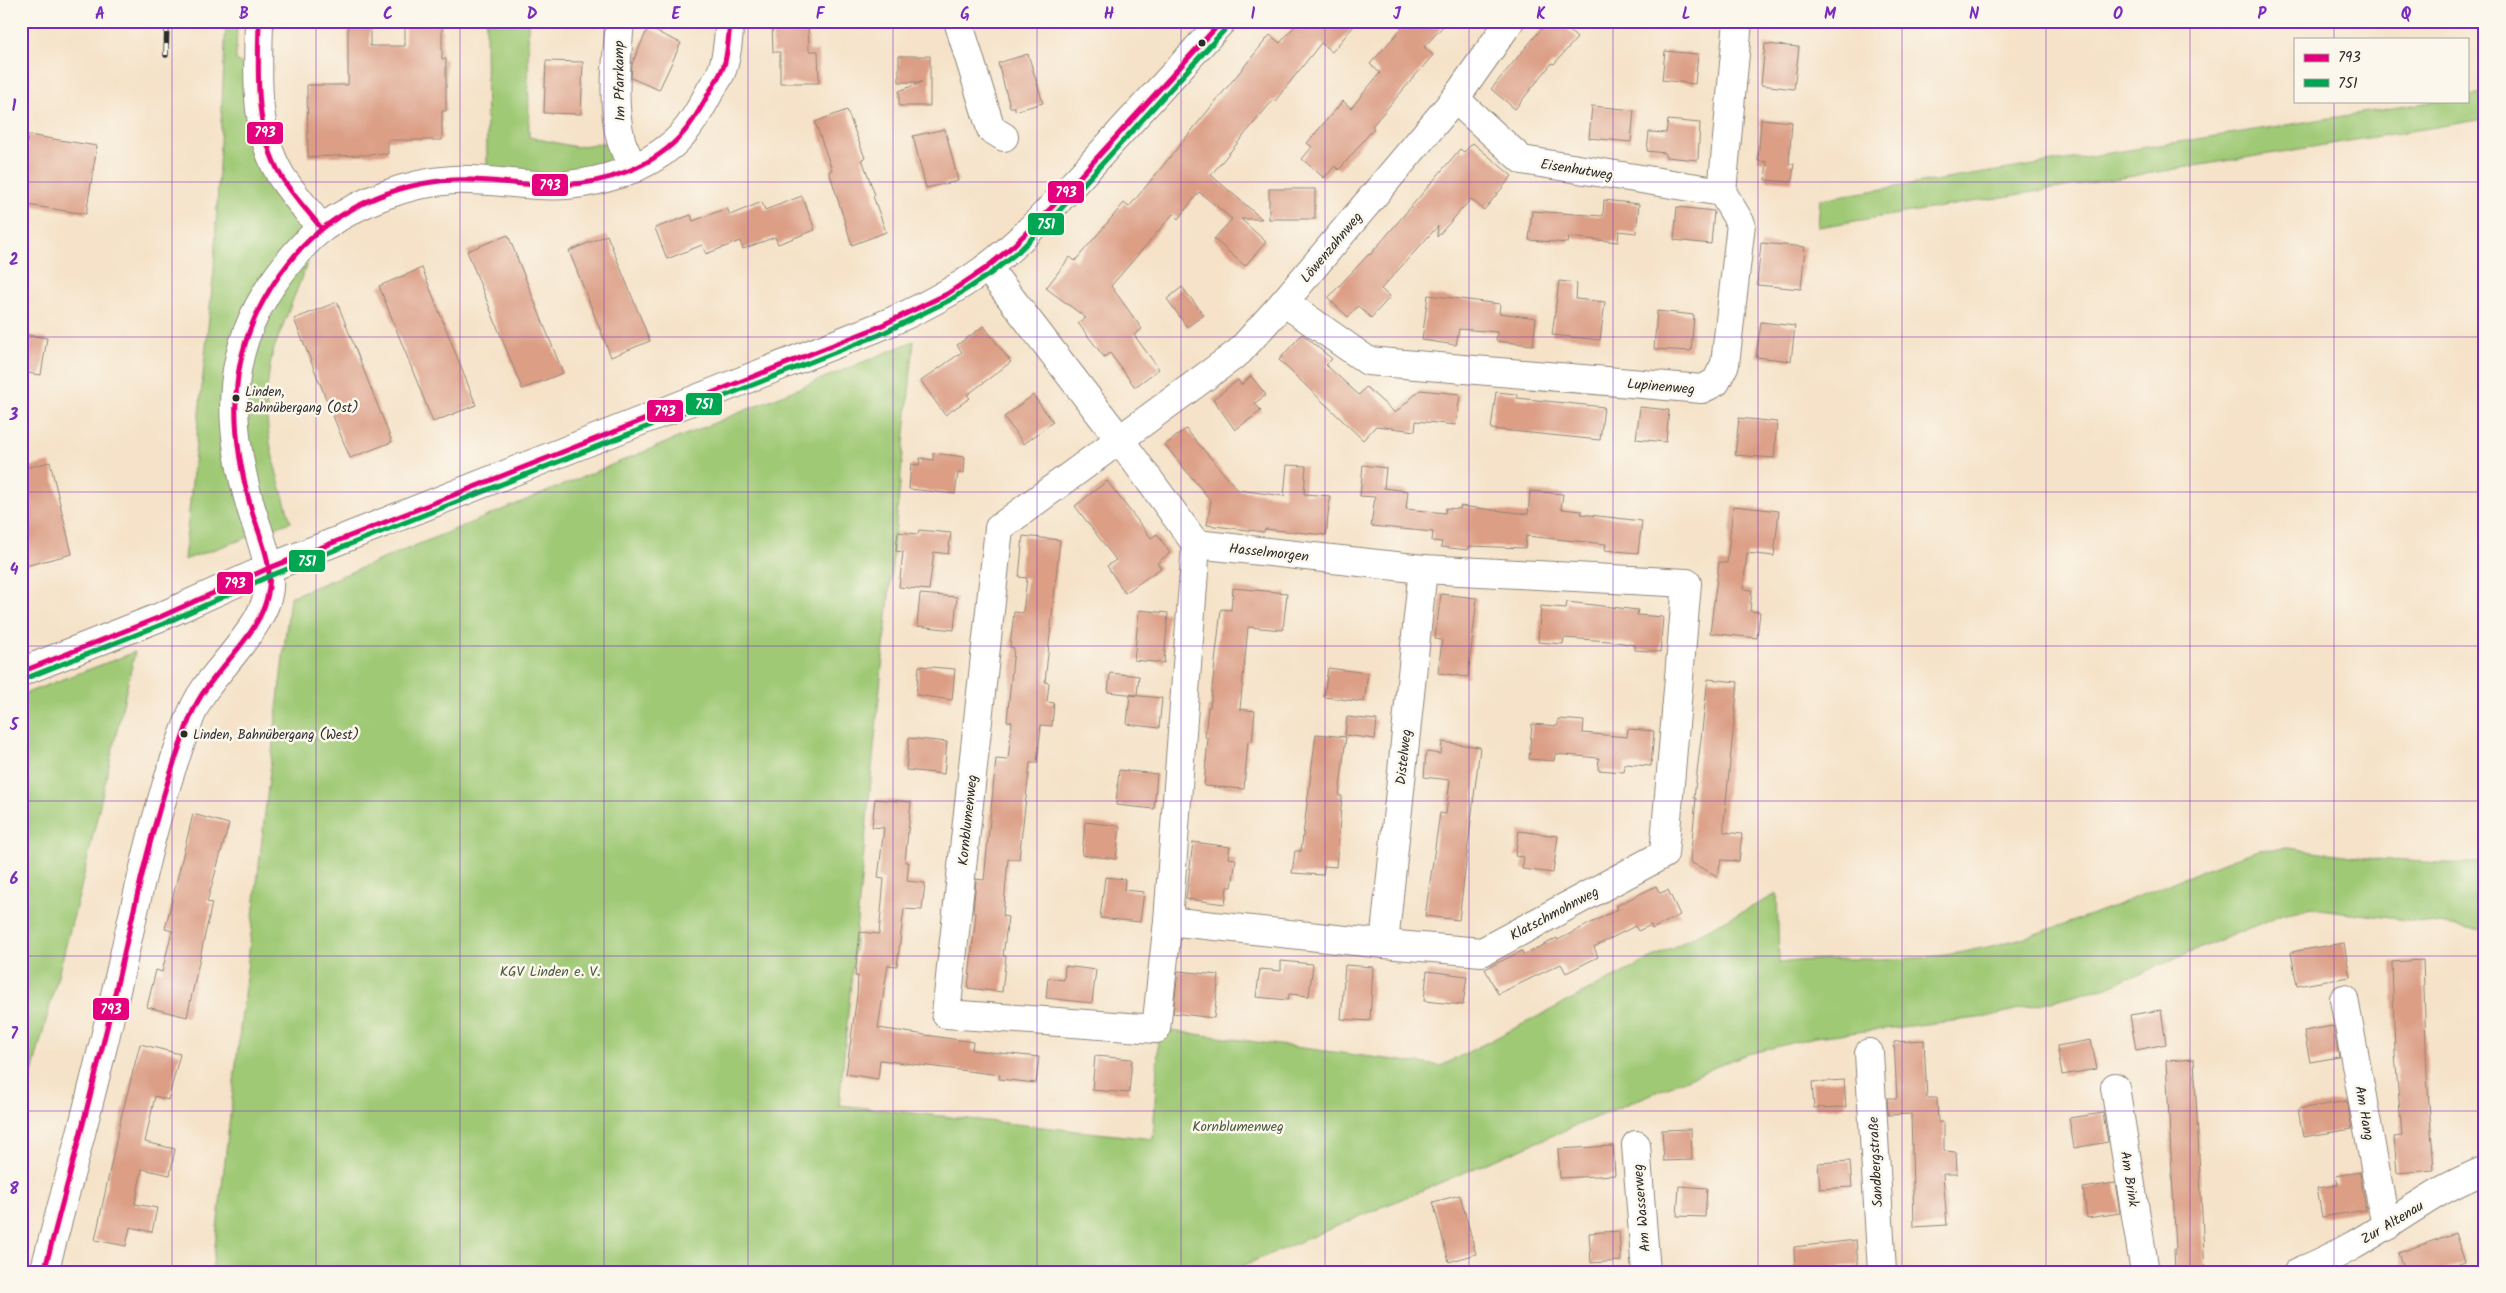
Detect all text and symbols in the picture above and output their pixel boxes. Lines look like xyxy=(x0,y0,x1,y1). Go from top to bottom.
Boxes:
text: A xyxy=(95,2,105,27)
text: B xyxy=(239,2,249,27)
text: C xyxy=(383,2,393,27)
text: D xyxy=(527,2,538,27)
text: E xyxy=(672,2,682,27)
text: F xyxy=(816,2,826,27)
text: G xyxy=(960,2,970,27)
text: H xyxy=(1104,2,1114,27)
text: I xyxy=(1251,2,1256,27)
text: J xyxy=(1393,2,1402,27)
text: K xyxy=(1536,2,1546,27)
text: L xyxy=(1682,2,1690,27)
text: M xyxy=(1824,2,1837,27)
text: N xyxy=(1969,2,1979,27)
text: O xyxy=(2113,2,2123,27)
text: P xyxy=(2258,2,2268,27)
text: Q xyxy=(2401,2,2412,27)
unlabelled marker xyxy=(1197,38,1207,48)
legend xyxy=(2294,38,2468,102)
street label: Im Pfarrkamp xyxy=(608,40,632,122)
text: 793 xyxy=(2338,46,2361,70)
text: 751 xyxy=(2338,72,2358,96)
text: 1 xyxy=(12,94,17,119)
line badge: 793 xyxy=(246,121,284,145)
text: 793 xyxy=(254,122,276,144)
street label: Eisenhutweg xyxy=(1539,153,1615,187)
line badge: 793 xyxy=(531,173,569,197)
text: 793 xyxy=(539,175,561,197)
line badge: 793 xyxy=(1047,180,1085,204)
text: 793 xyxy=(1055,182,1077,204)
street label: Löwenzahnweg xyxy=(1295,207,1368,288)
line badge: 751 xyxy=(1027,212,1065,236)
text: 751 xyxy=(1037,214,1056,236)
text: 2 xyxy=(9,248,19,273)
street label: Lupinenweg xyxy=(1626,373,1696,401)
place label: Linden, Bahnübergang (Ost) xyxy=(245,382,358,419)
line badge: 751 xyxy=(685,392,723,416)
marker: Linden, Bahnübergang (Ost) xyxy=(231,393,241,403)
text: 751 xyxy=(695,394,714,416)
line badge: 793 xyxy=(646,399,684,423)
text: 793 xyxy=(654,401,676,423)
text: 3 xyxy=(9,403,19,428)
street label: Hasselmorgen xyxy=(1228,538,1310,568)
line badge: 751 xyxy=(288,549,326,573)
text: 751 xyxy=(298,551,317,573)
text: 4 xyxy=(10,558,19,583)
line badge: 793 xyxy=(216,571,254,595)
text: 793 xyxy=(224,573,246,595)
text: 5 xyxy=(9,713,20,738)
place label: Linden, Bahnübergang (West) xyxy=(193,725,359,746)
street label: Distelweg xyxy=(1390,728,1418,786)
marker: Linden, Bahnübergang (West) xyxy=(179,729,189,739)
street label: Kornblumenweg xyxy=(952,773,984,867)
text: 6 xyxy=(10,867,19,892)
street label: Klatschmohnweg xyxy=(1506,881,1603,947)
park label: KGV Linden e. V. xyxy=(500,961,600,983)
line badge: 793 xyxy=(92,997,130,1021)
text: 793 xyxy=(100,999,122,1021)
text: 7 xyxy=(10,1022,18,1047)
street label: Am Hang xyxy=(2348,1084,2380,1142)
park label: Kornblumenweg xyxy=(1192,1116,1284,1138)
street label: Sandbergstraße xyxy=(1863,1116,1889,1208)
street label: Am Brink xyxy=(2114,1150,2144,1209)
street label: Am Wasserweg xyxy=(1627,1163,1657,1253)
text: 8 xyxy=(9,1177,19,1202)
street label: Zur Altenau xyxy=(2357,1195,2428,1250)

